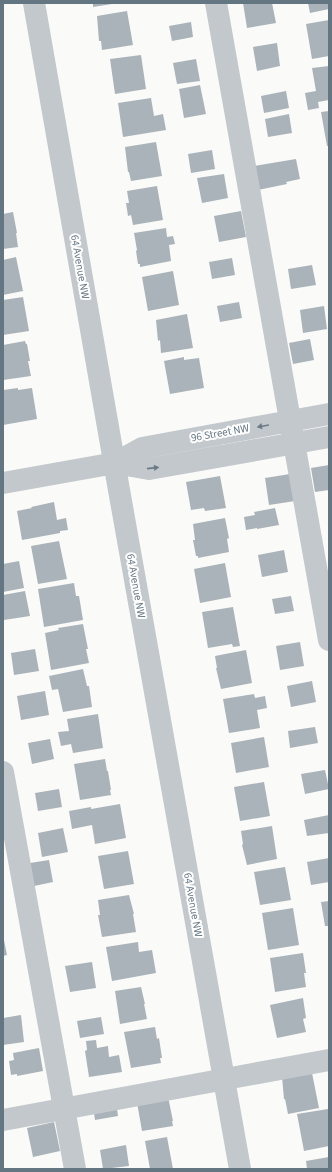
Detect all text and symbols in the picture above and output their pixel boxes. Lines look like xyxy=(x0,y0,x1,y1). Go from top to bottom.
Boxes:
street label: 64 Avenue NW xyxy=(67,234,93,301)
street label: 96 Street NW xyxy=(190,420,251,445)
one-way arrow xyxy=(257,423,269,429)
one-way arrow xyxy=(147,465,159,471)
street label: 64 Avenue NW xyxy=(123,553,149,620)
street label: 64 Avenue NW xyxy=(180,872,206,939)

